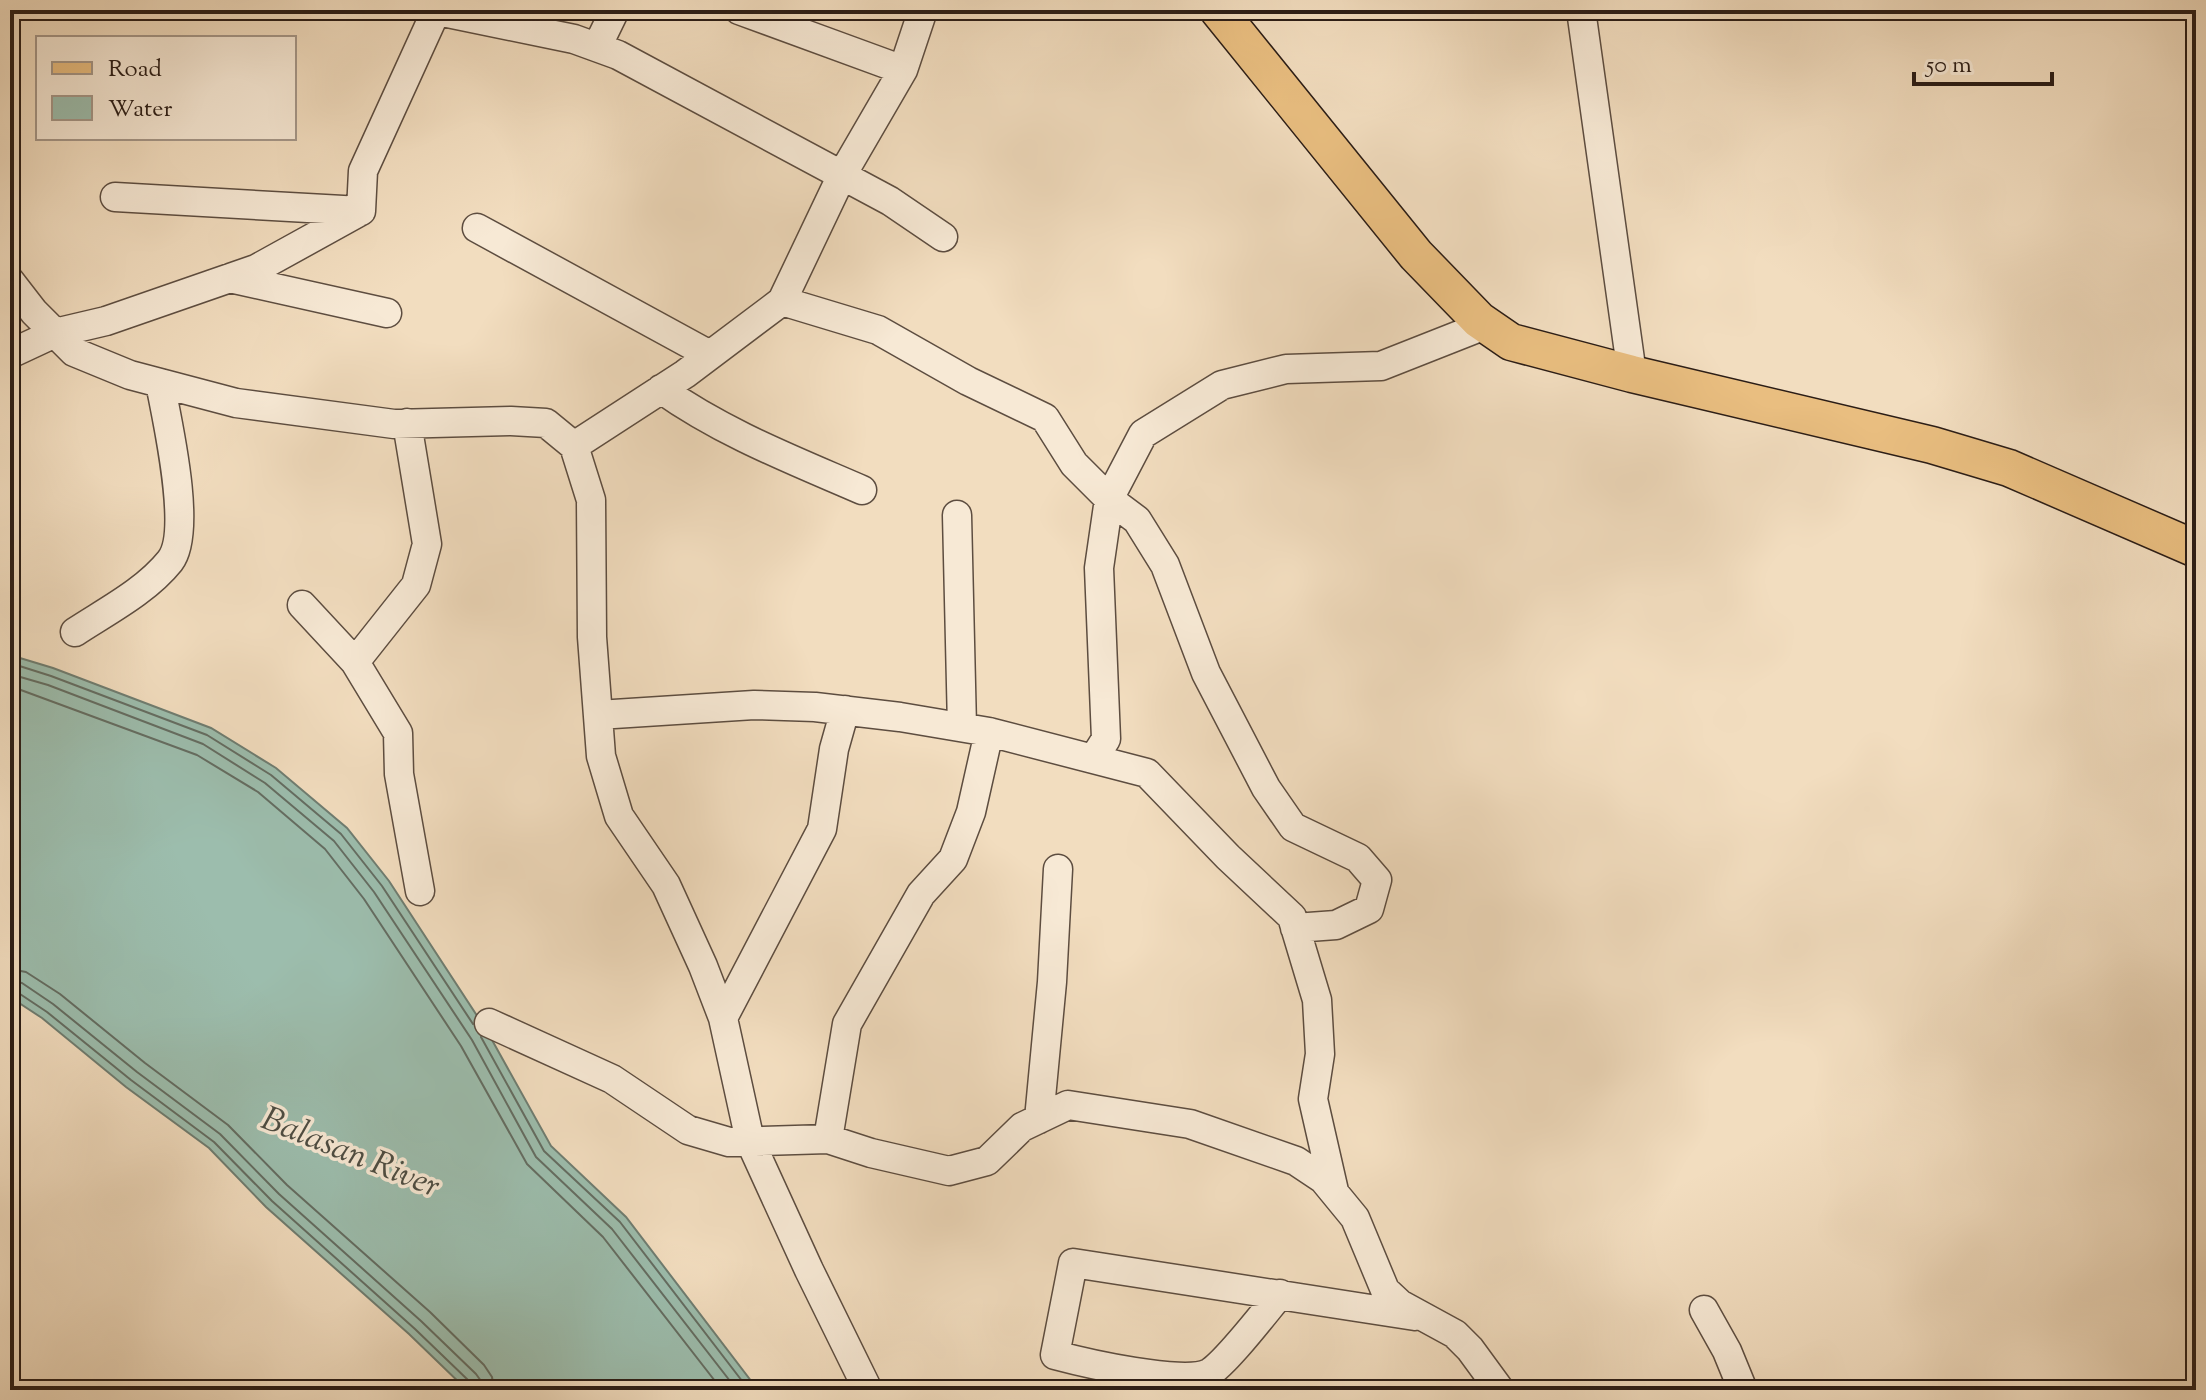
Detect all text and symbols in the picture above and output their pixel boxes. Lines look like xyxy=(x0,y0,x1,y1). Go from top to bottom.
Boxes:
legend xyxy=(36,36,296,140)
scale bar xyxy=(1914,36,2052,86)
text: 50 m xyxy=(1924,49,1972,83)
text: Road xyxy=(108,53,162,87)
text: Water xyxy=(108,93,172,127)
water label: Balasan River xyxy=(253,1096,447,1212)

